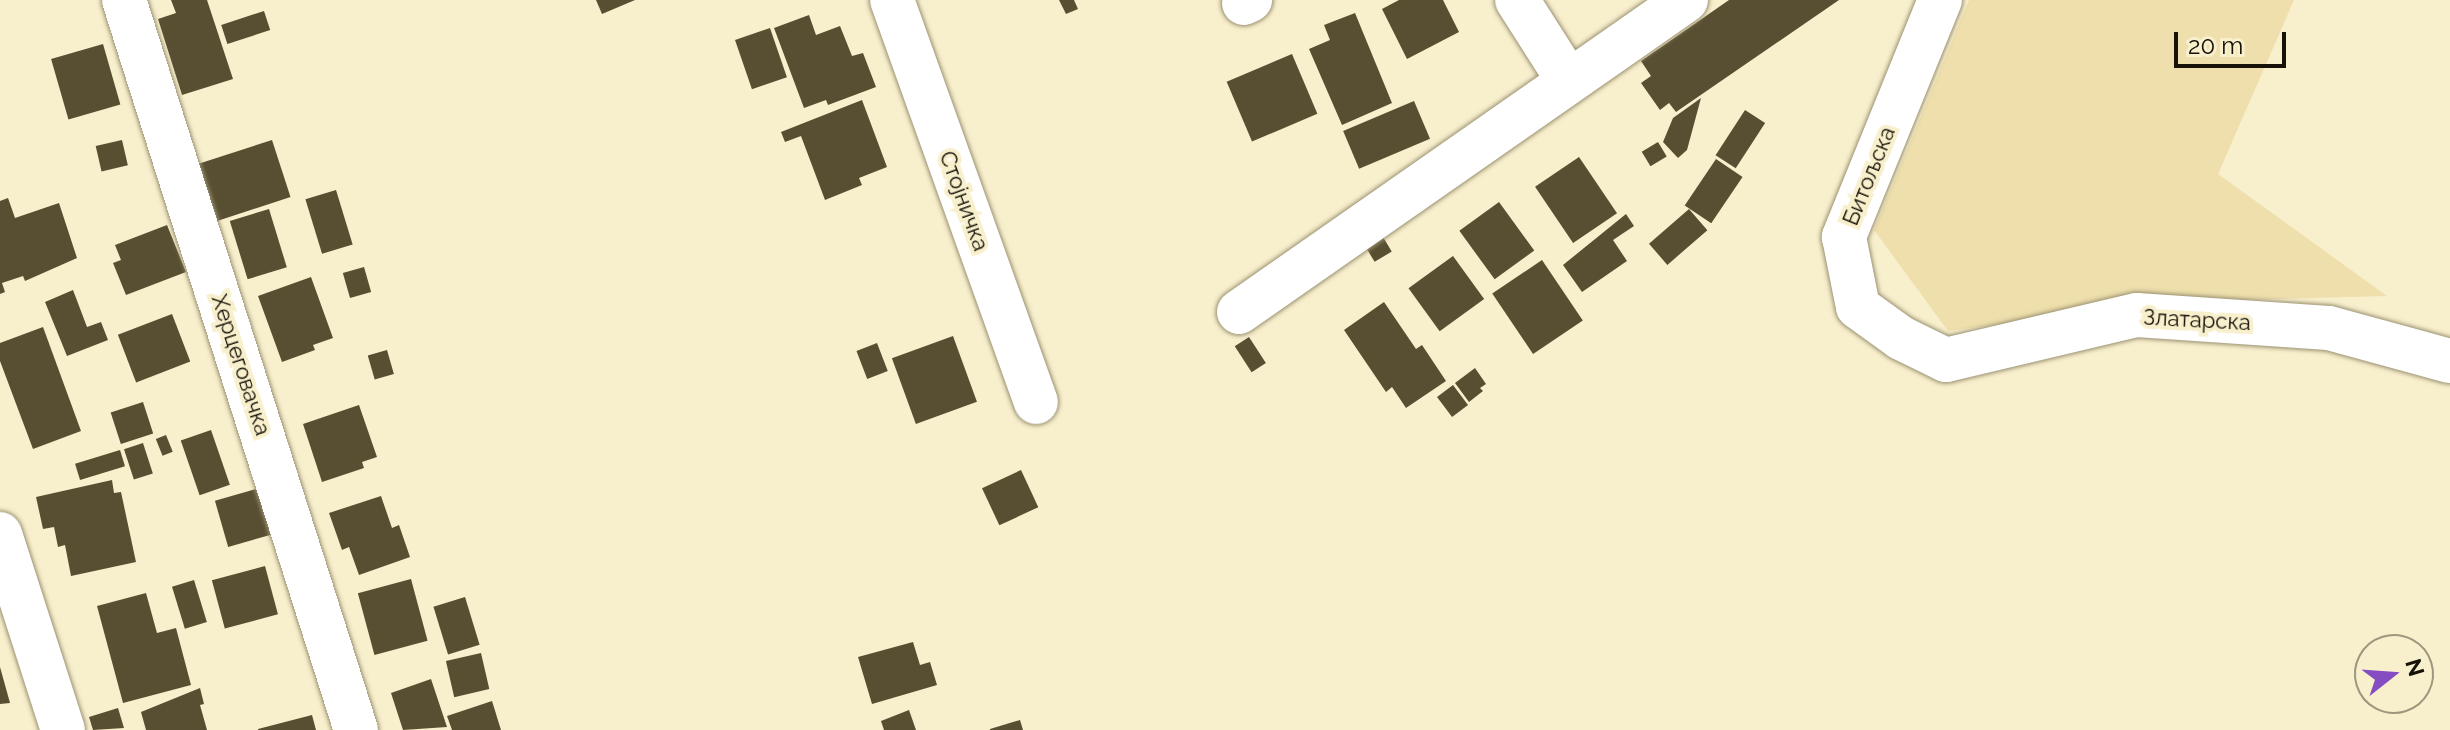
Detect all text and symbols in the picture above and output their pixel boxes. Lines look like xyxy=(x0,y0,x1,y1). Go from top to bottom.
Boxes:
scale bar xyxy=(2178,16,2290,66)
text: 20 m xyxy=(2188,31,2243,60)
street label: Битољска xyxy=(1837,123,1901,229)
street label: Стојничка xyxy=(934,148,994,254)
street label: Херцеговачка xyxy=(206,291,276,439)
street label: Златарска xyxy=(2143,304,2251,336)
north arrow xyxy=(2354,634,2434,714)
text: N xyxy=(2400,656,2430,679)

